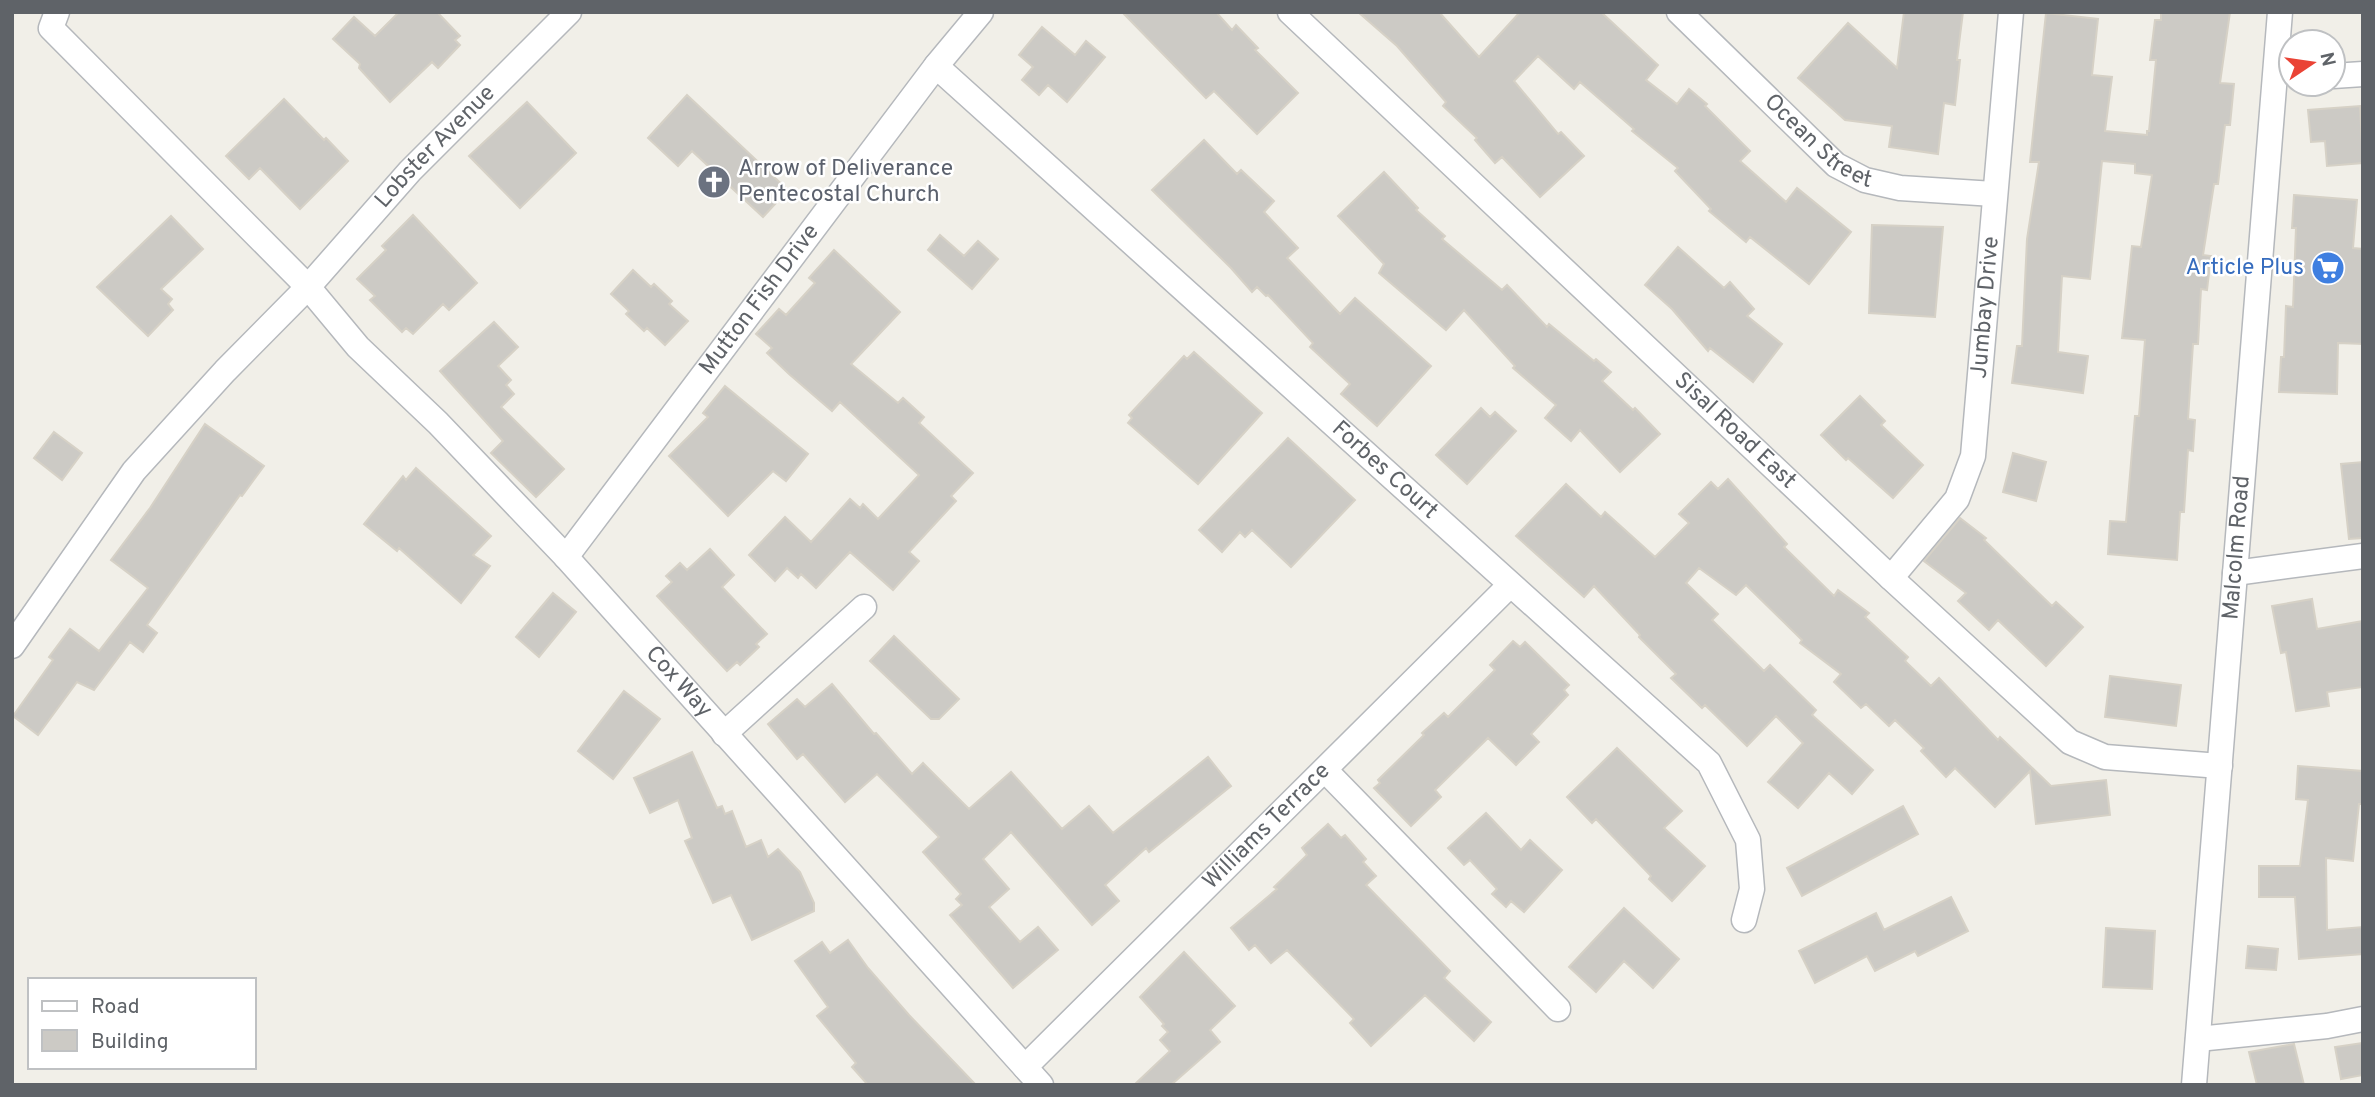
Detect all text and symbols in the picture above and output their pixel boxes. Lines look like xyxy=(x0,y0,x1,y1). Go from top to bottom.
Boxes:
north arrow xyxy=(2277,28,2347,98)
text: N xyxy=(2313,50,2340,69)
street label: Lobster Avenue xyxy=(369,79,502,215)
street label: Ocean Street xyxy=(1757,88,1875,196)
place label: Arrow of Deliverance Pentecostal Church xyxy=(738,155,953,210)
church icon: Arrow of Deliverance Pentecostal Church xyxy=(695,163,733,201)
street label: Mutton Fish Drive xyxy=(693,219,826,381)
street label: Jumbay Drive xyxy=(1965,235,2006,380)
supermarket icon: Article Plus xyxy=(2309,249,2347,287)
place label: Article Plus xyxy=(2185,254,2304,283)
street label: Sisal Road East xyxy=(1668,366,1802,495)
street label: Forbes Court xyxy=(1325,415,1444,526)
street label: Malcolm Road xyxy=(2217,474,2257,621)
street label: Cox Way xyxy=(639,640,718,724)
street label: Williams Terrace xyxy=(1197,757,1337,896)
legend xyxy=(28,978,256,1069)
text: Road xyxy=(91,994,140,1021)
text: Building xyxy=(91,1029,169,1056)

